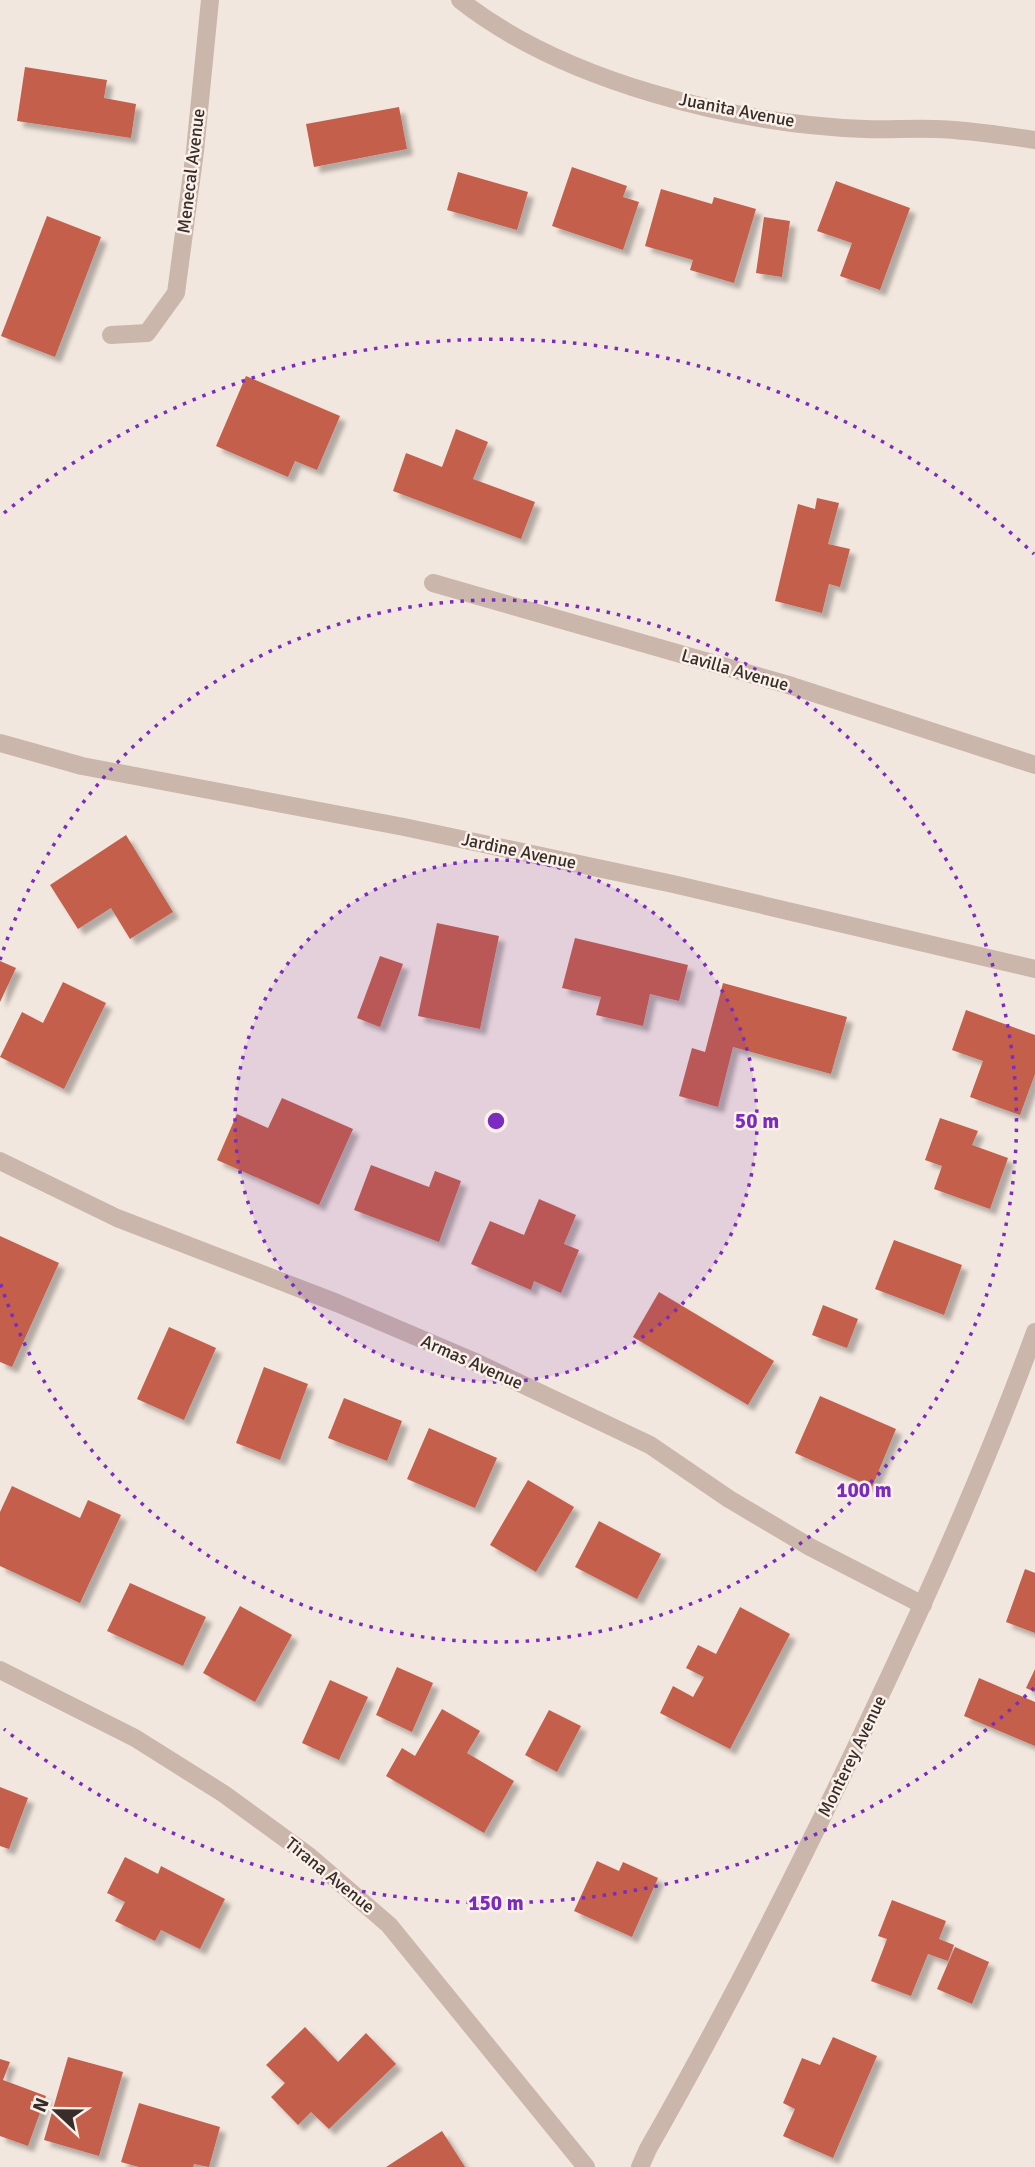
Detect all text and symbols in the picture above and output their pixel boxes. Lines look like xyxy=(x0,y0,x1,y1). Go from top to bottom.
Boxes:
street label: Juanita Avenue xyxy=(677,88,797,132)
street label: Menecal Avenue xyxy=(172,107,210,235)
street label: Lavilla Avenue xyxy=(679,644,791,696)
street label: Jardine Avenue xyxy=(460,828,578,874)
text: 50 m xyxy=(735,1108,779,1134)
centre of rings xyxy=(484,1109,508,1133)
street label: Armas Avenue xyxy=(418,1330,526,1394)
text: 100 m xyxy=(836,1477,892,1503)
street label: Monterey Avenue xyxy=(813,1692,891,1820)
street label: Tirana Avenue xyxy=(281,1832,379,1918)
text: 150 m xyxy=(468,1890,524,1916)
north arrow xyxy=(21,2076,91,2146)
text: N xyxy=(28,2094,55,2116)

